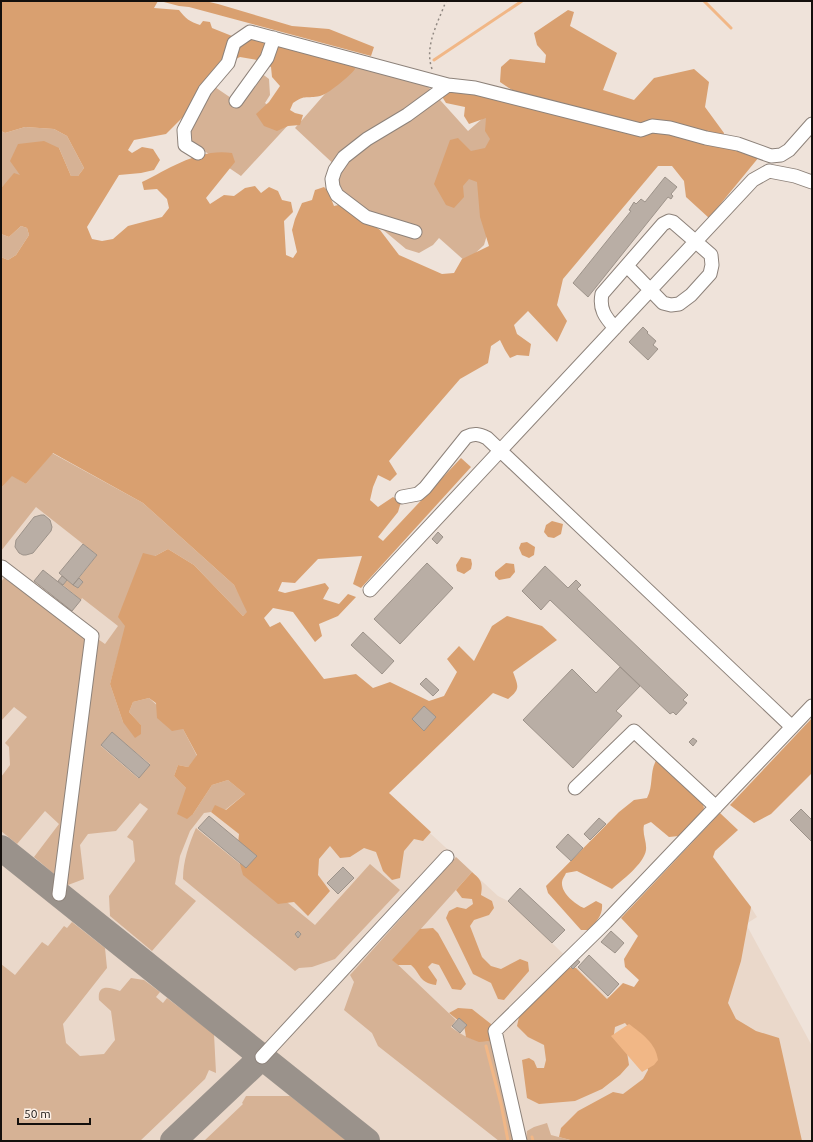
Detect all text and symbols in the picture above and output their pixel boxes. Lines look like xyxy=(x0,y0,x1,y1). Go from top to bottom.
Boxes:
scale bar xyxy=(18,1100,90,1126)
text: 50 m xyxy=(24,1107,51,1120)

